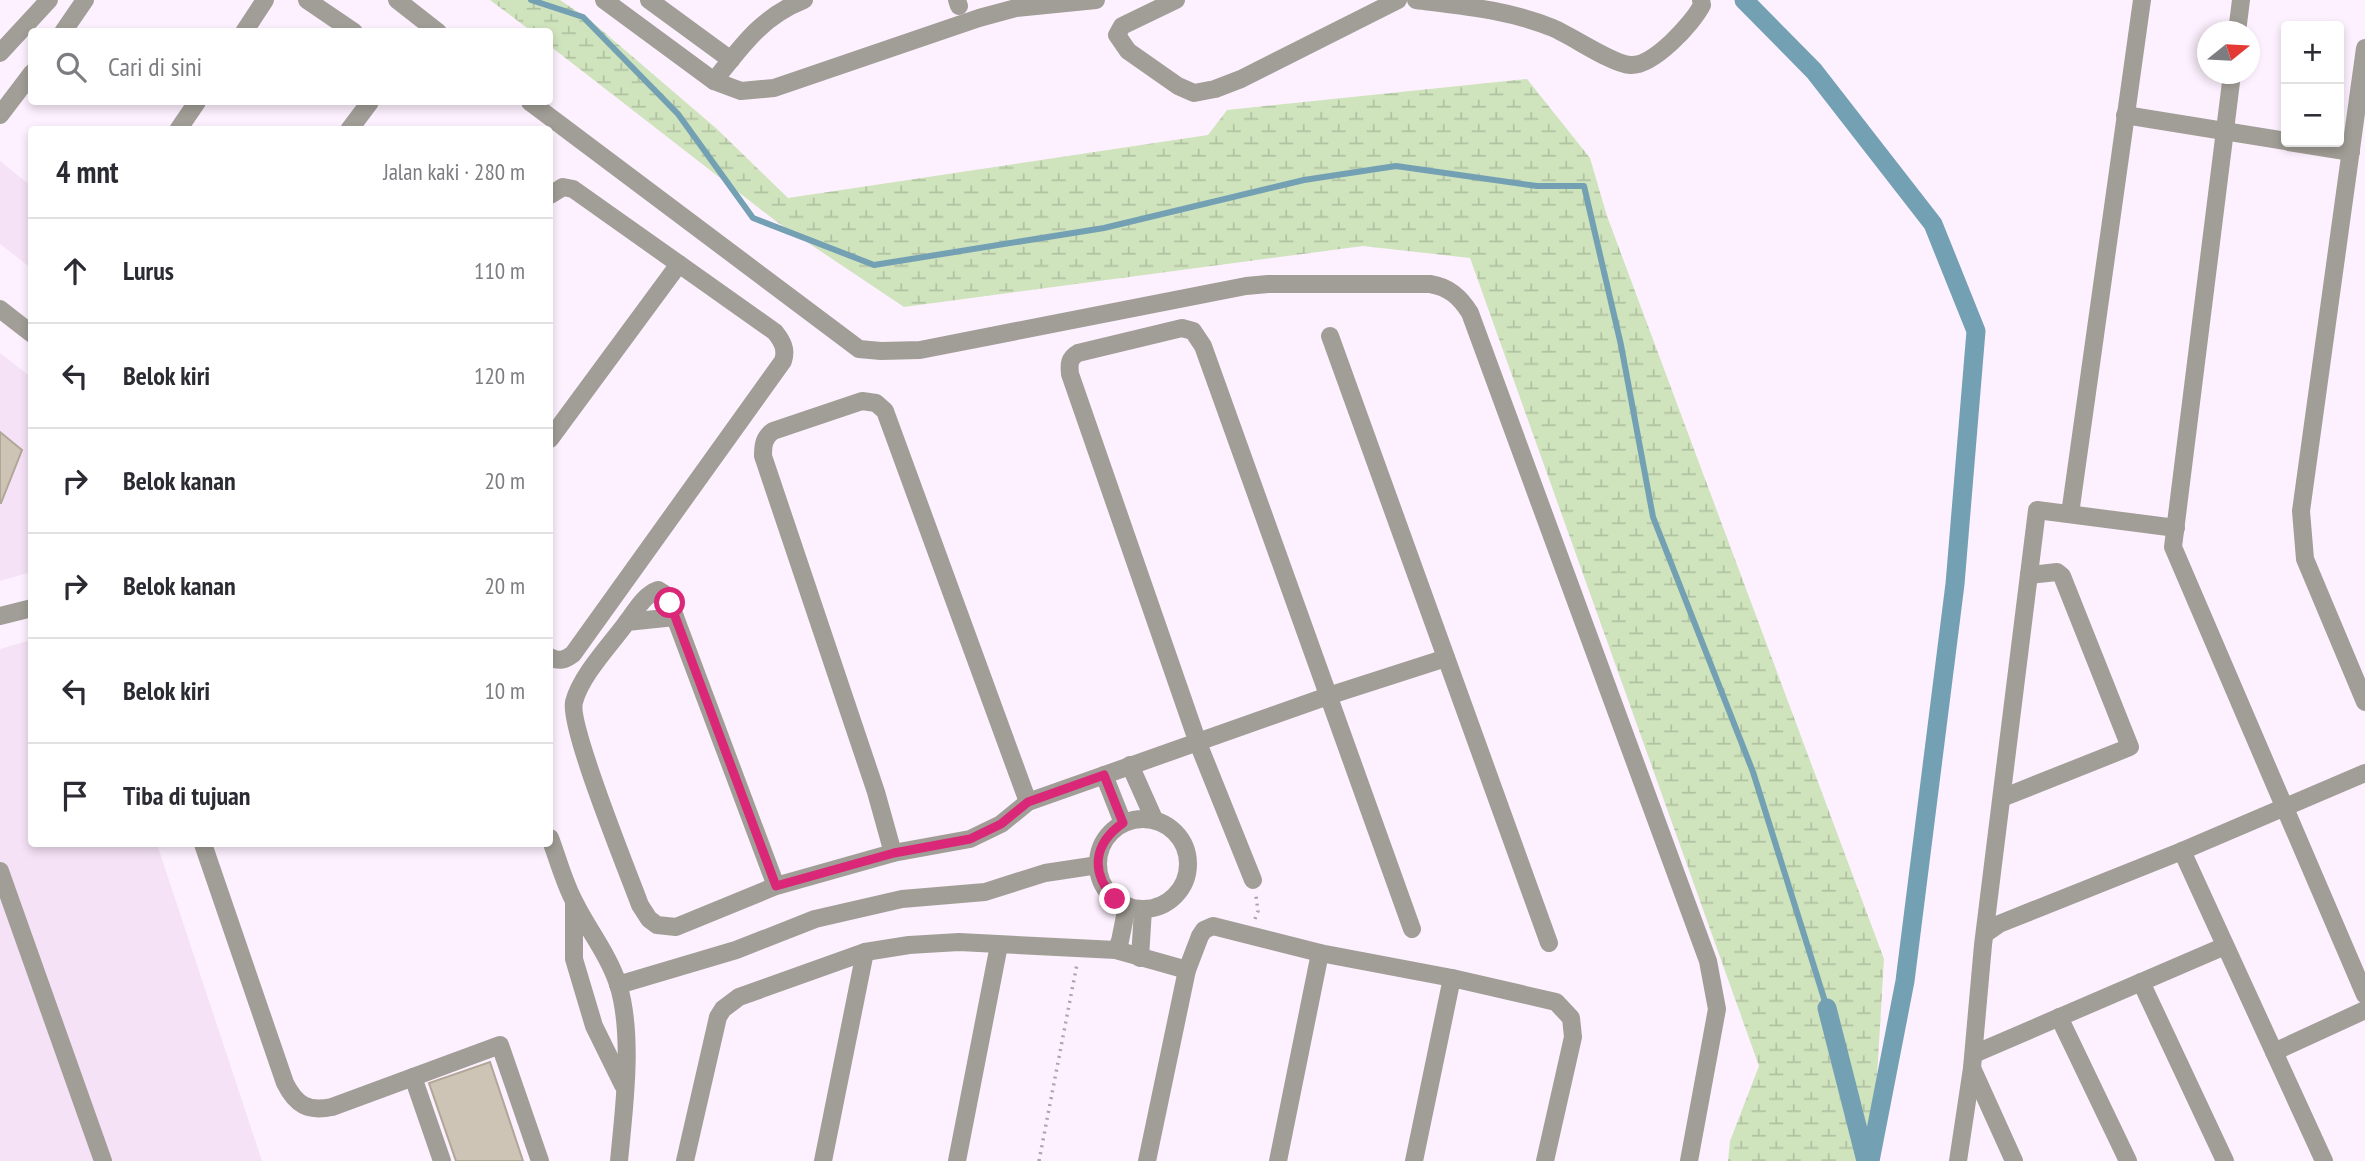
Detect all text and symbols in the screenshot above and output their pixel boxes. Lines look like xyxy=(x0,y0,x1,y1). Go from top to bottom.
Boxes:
north arrow xyxy=(2197,21,2260,84)
map controls xyxy=(2281,21,2344,147)
button: + xyxy=(2281,21,2344,84)
search box xyxy=(28,28,553,105)
icon: search xyxy=(52,48,90,86)
text: Cari di sini xyxy=(108,50,202,83)
button: − xyxy=(2281,84,2344,147)
text: 4 mnt xyxy=(56,152,119,191)
text: Jalan kaki · 280 m xyxy=(383,157,525,186)
icon: ahead xyxy=(56,252,94,290)
text: Lurus xyxy=(123,254,174,287)
text: 110 m xyxy=(474,256,525,285)
icon: left xyxy=(56,357,94,395)
text: Belok kiri xyxy=(123,359,210,392)
text: 120 m xyxy=(474,361,525,390)
icon: right xyxy=(56,462,94,500)
text: Belok kanan xyxy=(123,464,236,497)
text: 20 m xyxy=(484,466,525,495)
icon: right xyxy=(56,567,94,605)
text: Belok kanan xyxy=(123,569,236,602)
text: 20 m xyxy=(484,571,525,600)
route start xyxy=(654,587,685,618)
icon: left xyxy=(56,672,94,710)
text: Belok kiri xyxy=(123,674,210,707)
text: 10 m xyxy=(484,676,525,705)
icon: arrive xyxy=(56,777,94,815)
text: Tiba di tujuan xyxy=(123,779,251,812)
route end xyxy=(1099,883,1130,914)

